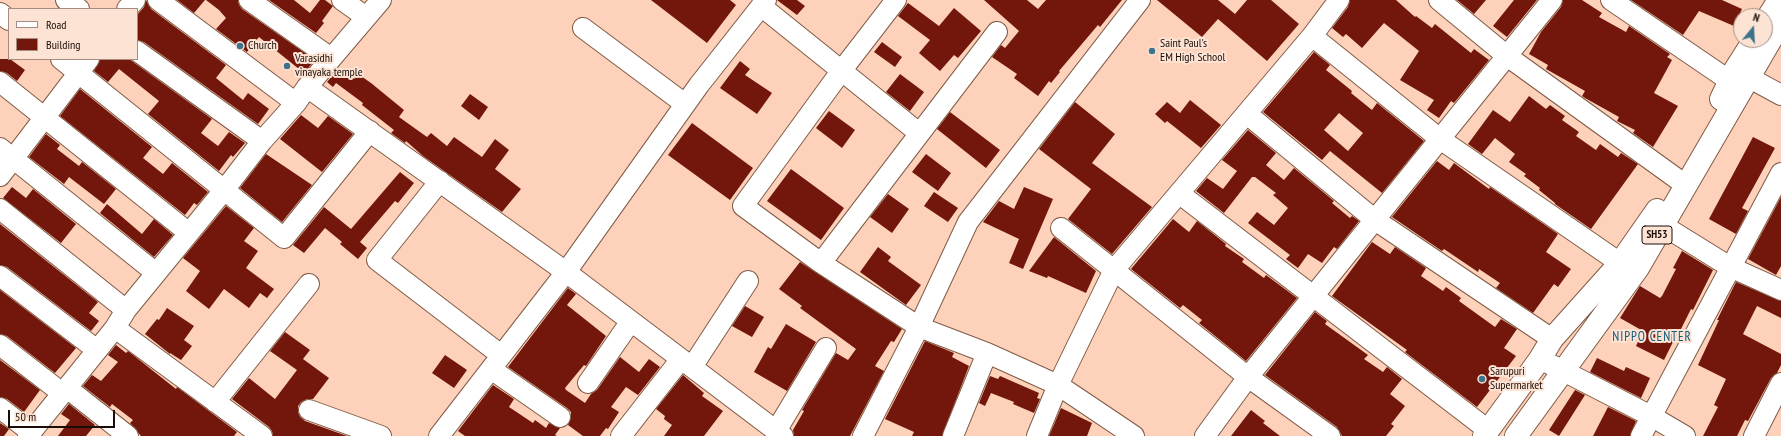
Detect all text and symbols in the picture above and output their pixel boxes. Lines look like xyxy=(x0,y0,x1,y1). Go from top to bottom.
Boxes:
legend xyxy=(8,8,138,60)
north arrow xyxy=(1733,8,1773,48)
text: N xyxy=(1751,10,1761,25)
text: Road xyxy=(46,17,66,32)
text: Building xyxy=(46,37,81,52)
place label: Saint Paul's EM High School xyxy=(1160,37,1225,65)
place label: Church xyxy=(248,39,277,53)
marker: Church xyxy=(235,41,245,51)
marker: Saint Paul's EM High School xyxy=(1147,46,1157,56)
place label: Varasidhi vinayaka temple xyxy=(295,52,363,80)
marker: Varasidhi vinayaka temple xyxy=(282,61,292,71)
road number: SH53 xyxy=(1642,226,1672,244)
district label: NIPPO CENTER xyxy=(1612,329,1692,345)
place label: Sarupuri Supermarket xyxy=(1490,365,1542,393)
marker: Sarupuri Supermarket xyxy=(1477,374,1487,384)
scale bar xyxy=(10,402,117,428)
text: 50 m xyxy=(15,409,36,424)

